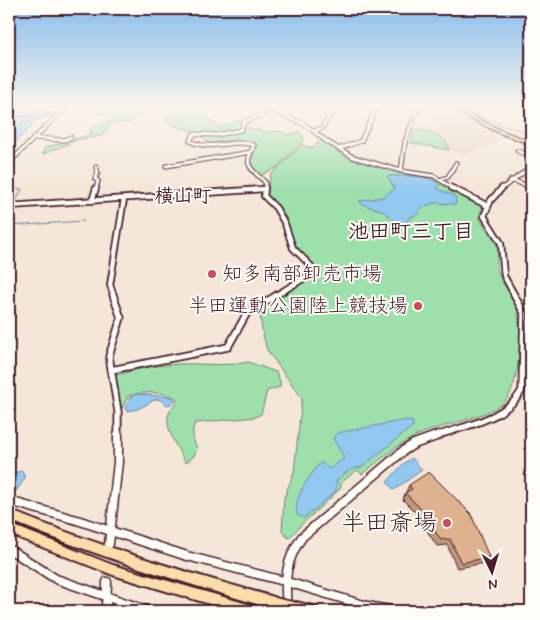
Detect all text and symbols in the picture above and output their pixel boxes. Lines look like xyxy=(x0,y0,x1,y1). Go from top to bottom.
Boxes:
district label: 横山町 xyxy=(154,184,212,209)
district label: 池田町三丁目 xyxy=(348,218,474,246)
place label: 知多南部卸売市場 xyxy=(222,261,382,288)
marker: 知多南部卸売市場 xyxy=(206,268,218,280)
place label: 半田運動公園陸上競技場 xyxy=(188,293,408,320)
marker: 半田運動公園陸上競技場 xyxy=(412,300,424,312)
place label: 半田斎場 xyxy=(341,508,437,539)
marker: 半田斎場 xyxy=(441,517,453,529)
north arrow xyxy=(468,548,518,598)
text: N xyxy=(488,575,498,593)

